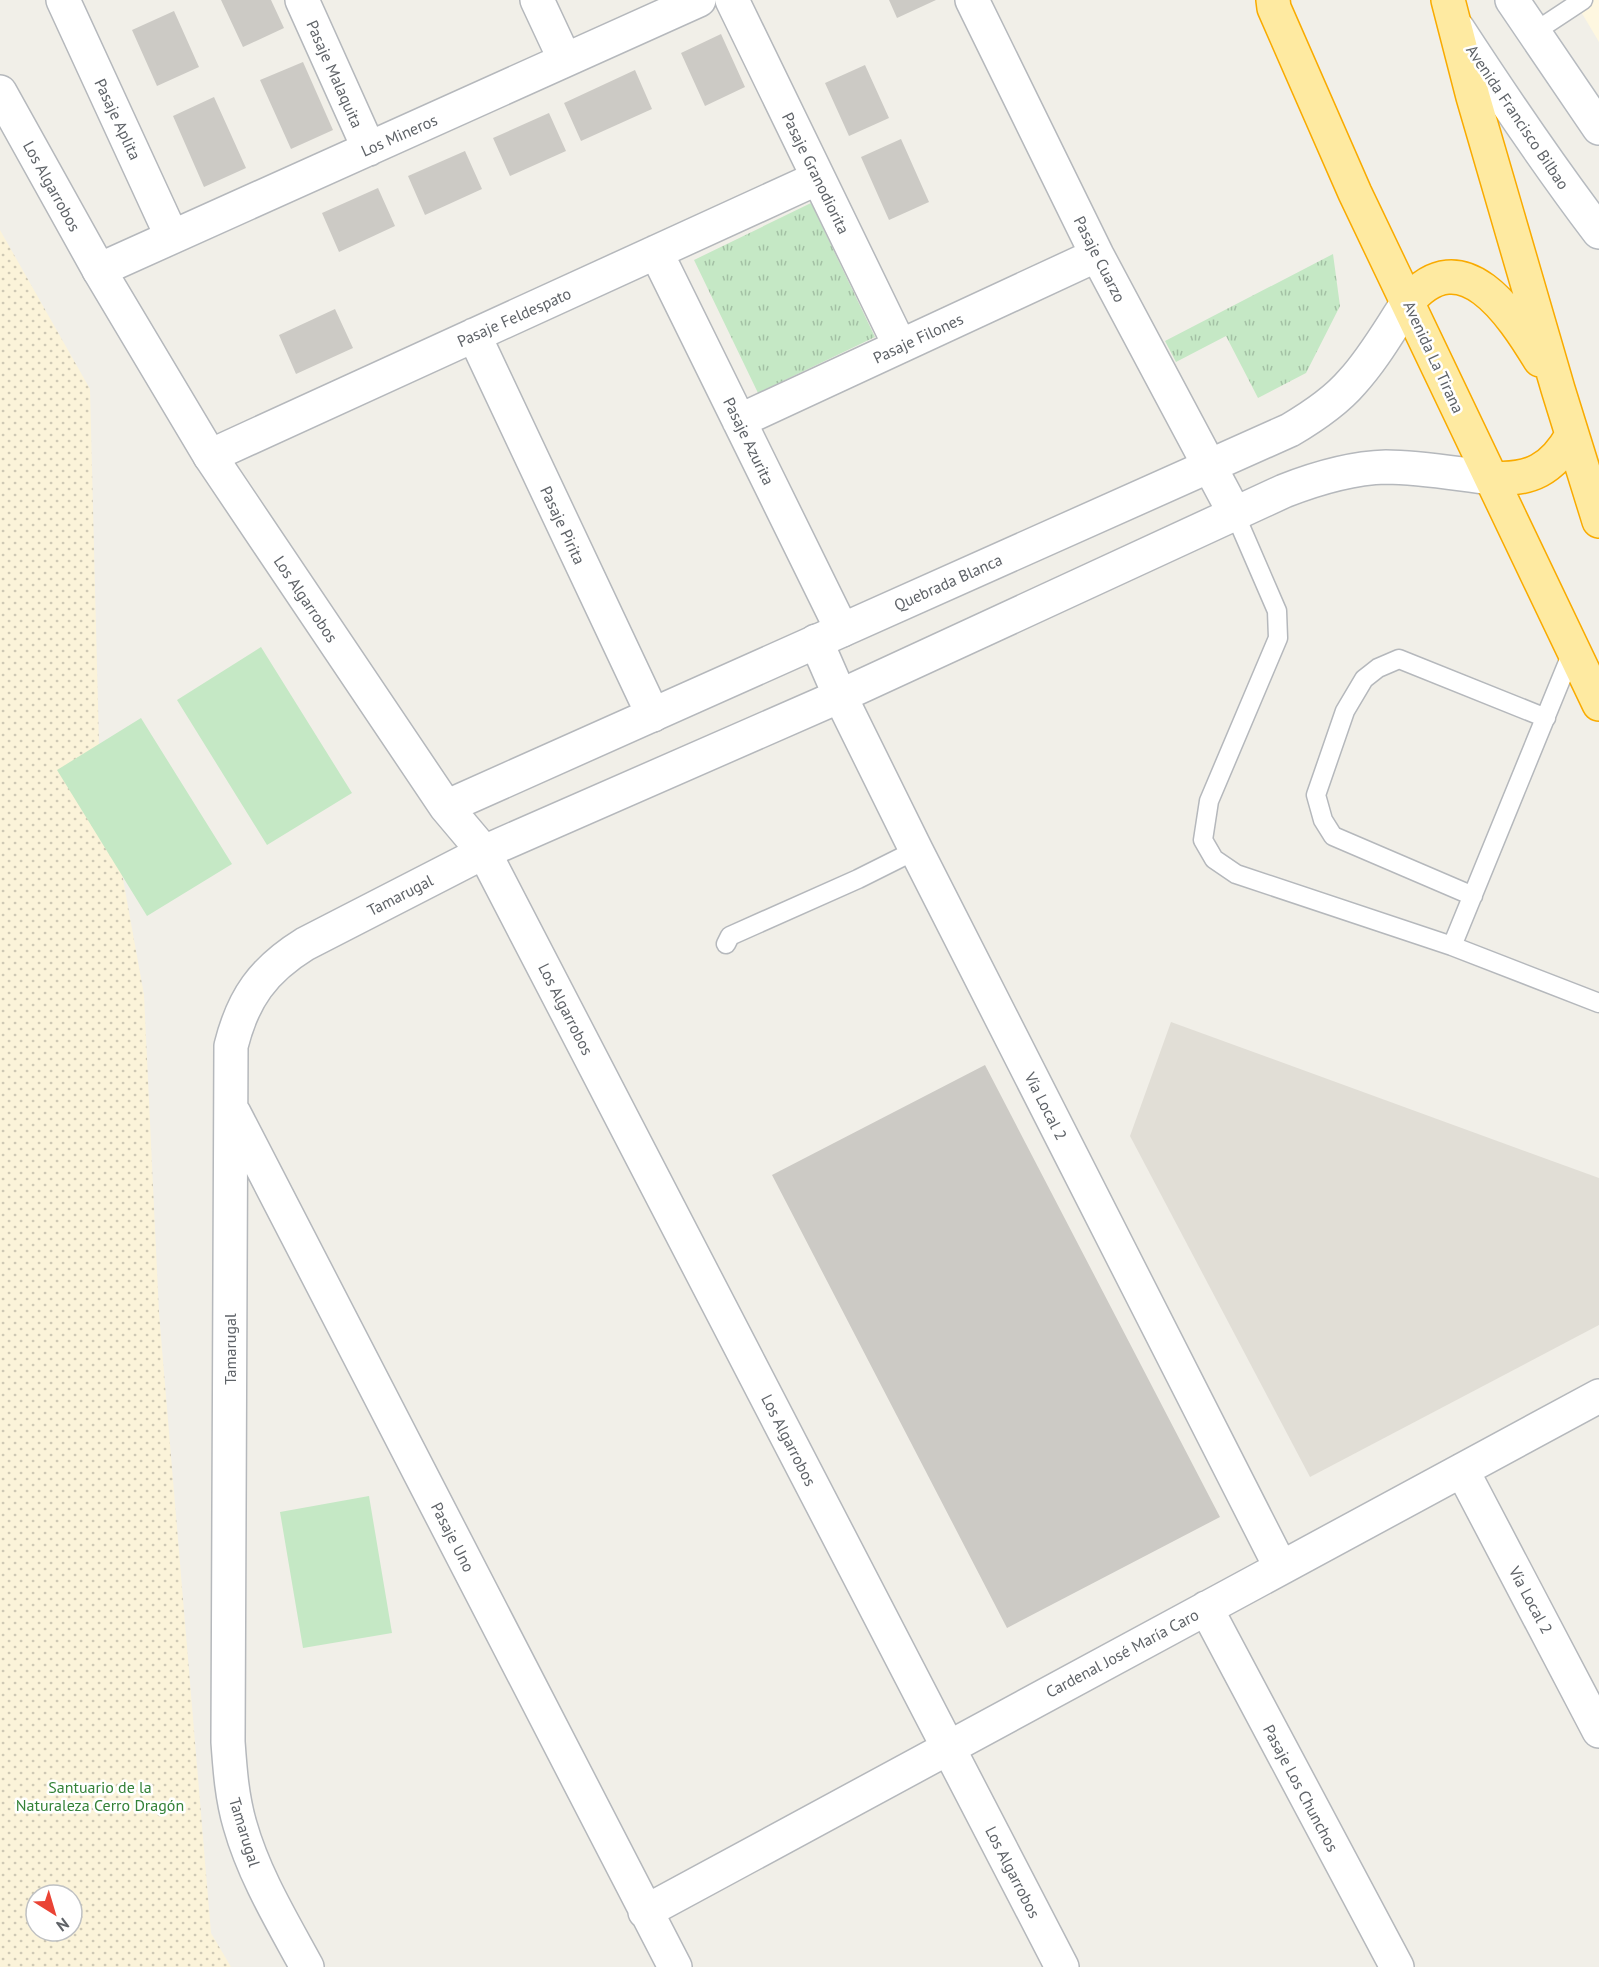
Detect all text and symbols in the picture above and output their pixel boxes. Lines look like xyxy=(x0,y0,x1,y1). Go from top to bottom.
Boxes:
street label: Pasaje Malaquita xyxy=(302,17,368,131)
street label: Avenida Francisco Bilbao xyxy=(1462,41,1574,193)
street label: Pasaje Aplita xyxy=(90,75,146,163)
street label: Los Mineros xyxy=(358,109,441,161)
street label: Pasaje Granodiorita xyxy=(778,109,854,237)
street label: Los Algarrobos xyxy=(19,137,85,235)
street label: Pasaje Cuarzo xyxy=(1070,213,1130,305)
street label: Pasaje Feldespato xyxy=(454,283,574,351)
street label: Avenida La Tirana xyxy=(1399,298,1469,416)
street label: Pasaje Filones xyxy=(870,308,966,368)
street label: Pasaje Azurita xyxy=(719,394,779,488)
street label: Pasaje Pirita xyxy=(536,483,590,567)
street label: Quebrada Blanca xyxy=(891,549,1005,615)
street label: Los Algarrobos xyxy=(270,552,342,646)
street label: Tamarugal xyxy=(364,870,437,920)
street label: Los Algarrobos xyxy=(534,960,598,1058)
street label: Vía Local 2 xyxy=(1020,1068,1072,1143)
street label: Tamarugal xyxy=(220,1313,240,1385)
street label: Los Algarrobos xyxy=(757,1391,821,1489)
street label: Pasaje Uno xyxy=(427,1499,479,1575)
street label: Vía Local 2 xyxy=(1504,1562,1557,1637)
street label: Cardenal José María Caro xyxy=(1042,1604,1202,1702)
street label: Pasaje Los Chunchos xyxy=(1259,1721,1343,1855)
park label: Santuario de la Naturaleza Cerro Dragón xyxy=(16,1777,184,1815)
street label: Tamarugal xyxy=(225,1795,265,1869)
street label: Los Algarrobos xyxy=(981,1823,1045,1921)
north arrow xyxy=(24,1883,84,1943)
text: N xyxy=(53,1914,73,1936)

